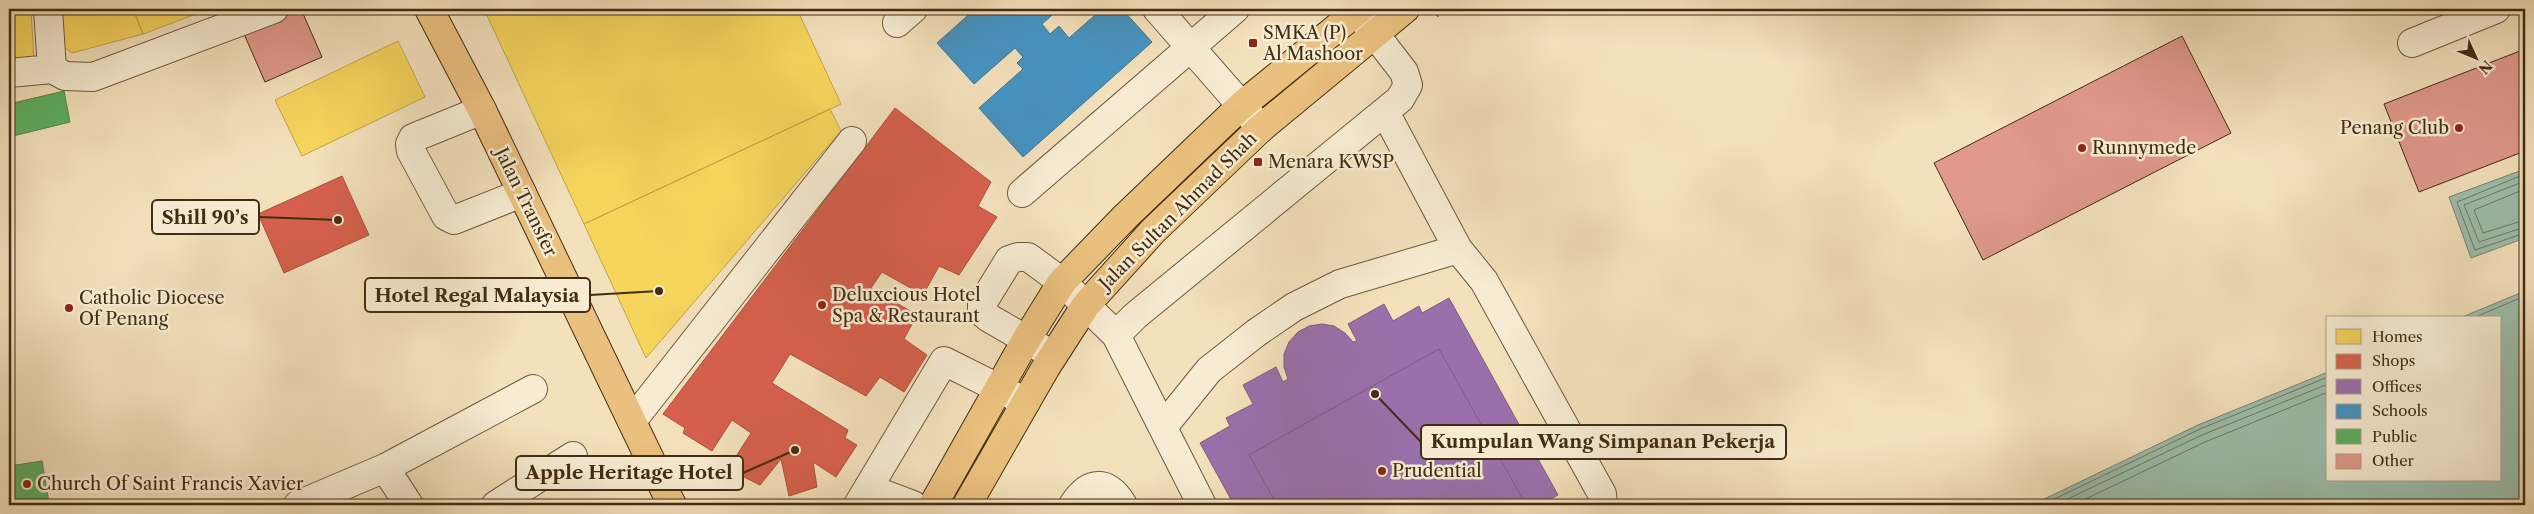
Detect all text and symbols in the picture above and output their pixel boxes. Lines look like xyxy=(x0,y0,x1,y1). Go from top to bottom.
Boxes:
place label: SMKA (P) Al Mashoor xyxy=(1262,22,1363,65)
north arrow xyxy=(2452,32,2502,82)
marker: SMKA (P) Al Mashoor xyxy=(1247,37,1259,49)
text: N xyxy=(2475,56,2496,78)
place label: Penang Club xyxy=(2340,117,2449,139)
marker: Penang Club xyxy=(2453,122,2465,134)
street label: Jalan Sultan Ahmad Shah xyxy=(1092,127,1262,297)
place label: Runnymede xyxy=(2092,137,2196,159)
street label: Jalan Transfer xyxy=(489,141,562,260)
marker: Runnymede xyxy=(2076,142,2088,154)
place label: Menara KWSP xyxy=(1268,151,1394,173)
marker: Menara KWSP xyxy=(1252,156,1264,168)
callout: Shill 90’s xyxy=(152,200,259,234)
text: Shill 90’s xyxy=(162,206,249,229)
callout: Hotel Regal Malaysia xyxy=(365,278,590,312)
text: Hotel Regal Malaysia xyxy=(374,284,581,307)
place label: Deluxcious Hotel Spa & Restaurant xyxy=(832,284,981,327)
place label: Catholic Diocese Of Penang xyxy=(79,287,225,330)
marker: Deluxcious Hotel Spa & Restaurant xyxy=(816,299,828,311)
marker: Catholic Diocese Of Penang xyxy=(63,302,75,314)
legend xyxy=(2326,316,2502,482)
text: Homes xyxy=(2372,327,2423,346)
text: Shops xyxy=(2372,351,2415,370)
text: Offices xyxy=(2372,377,2422,396)
text: Schools xyxy=(2372,401,2428,420)
callout: Kumpulan Wang Simpanan Pekerja xyxy=(1421,425,1786,459)
text: Public xyxy=(2372,427,2417,446)
text: Kumpulan Wang Simpanan Pekerja xyxy=(1431,430,1776,453)
text: Other xyxy=(2372,451,2415,470)
callout: Apple Heritage Hotel xyxy=(516,456,743,490)
place label: Prudential xyxy=(1392,460,1482,482)
text: Apple Heritage Hotel xyxy=(524,461,733,484)
marker: Prudential xyxy=(1376,465,1388,477)
place label: Church Of Saint Francis Xavier xyxy=(37,473,304,495)
marker: Church Of Saint Francis Xavier xyxy=(21,478,33,490)

